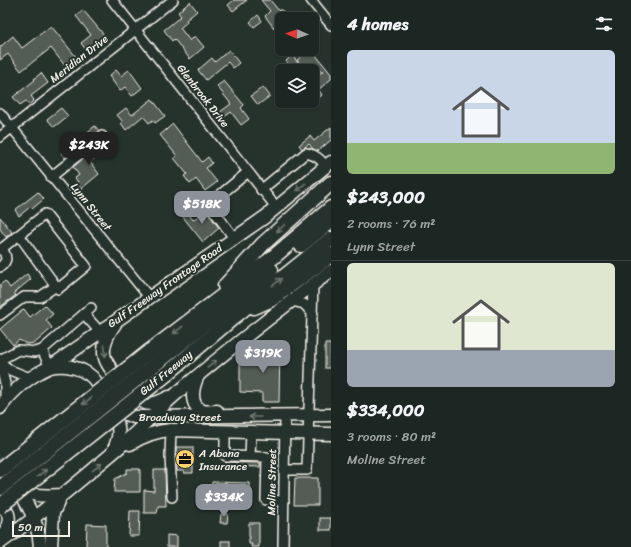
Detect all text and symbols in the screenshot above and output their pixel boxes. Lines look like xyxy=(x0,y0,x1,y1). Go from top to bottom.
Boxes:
text: 4 homes xyxy=(347,9,408,39)
north arrow xyxy=(275,12,319,56)
map controls xyxy=(275,12,319,108)
icon: filters xyxy=(593,13,615,35)
street label: Meridian Drive xyxy=(46,30,113,88)
street label: Glenbrook Drive xyxy=(172,60,234,132)
button: layers xyxy=(275,64,319,108)
icon: home xyxy=(445,76,517,148)
pin: $243K xyxy=(61,132,117,166)
text: $243K xyxy=(69,133,109,156)
street label: Lynn Street xyxy=(66,179,117,236)
one-way arrow xyxy=(295,182,306,191)
text: $243,000 xyxy=(347,182,425,212)
pin: $518K xyxy=(174,191,230,225)
text: $518K xyxy=(183,192,221,215)
text: 2 rooms · 76 m² xyxy=(347,212,435,235)
one-way arrow xyxy=(275,223,286,232)
text: Lynn Street xyxy=(347,235,415,258)
street label: Gulf Freeway Frontage Road xyxy=(104,238,227,333)
one-way arrow xyxy=(271,278,282,287)
icon: home xyxy=(445,289,517,361)
one-way arrow xyxy=(172,325,183,334)
pin: $319K xyxy=(235,340,291,374)
text: $319K xyxy=(244,341,282,364)
one-way arrow xyxy=(101,344,108,357)
street label: Gulf Freeway xyxy=(135,345,197,400)
one-way arrow xyxy=(206,360,217,368)
text: $334,000 xyxy=(347,395,425,425)
one-way arrow xyxy=(81,397,92,406)
street label: Broadway Street xyxy=(139,408,221,427)
one-way arrow xyxy=(249,413,262,421)
text: 3 rooms · 80 m² xyxy=(347,425,436,448)
place label: A Abana Insurance xyxy=(198,444,248,476)
office icon: A Abana Insurance xyxy=(174,448,196,470)
street label: Moline Street xyxy=(262,448,282,516)
text: Moline Street xyxy=(347,448,426,471)
one-way arrow xyxy=(91,462,102,471)
one-way arrow xyxy=(36,468,47,477)
pin: $334K xyxy=(196,484,252,518)
text: $334K xyxy=(204,485,244,508)
text: 50 m xyxy=(18,518,43,537)
scale bar xyxy=(12,519,70,538)

